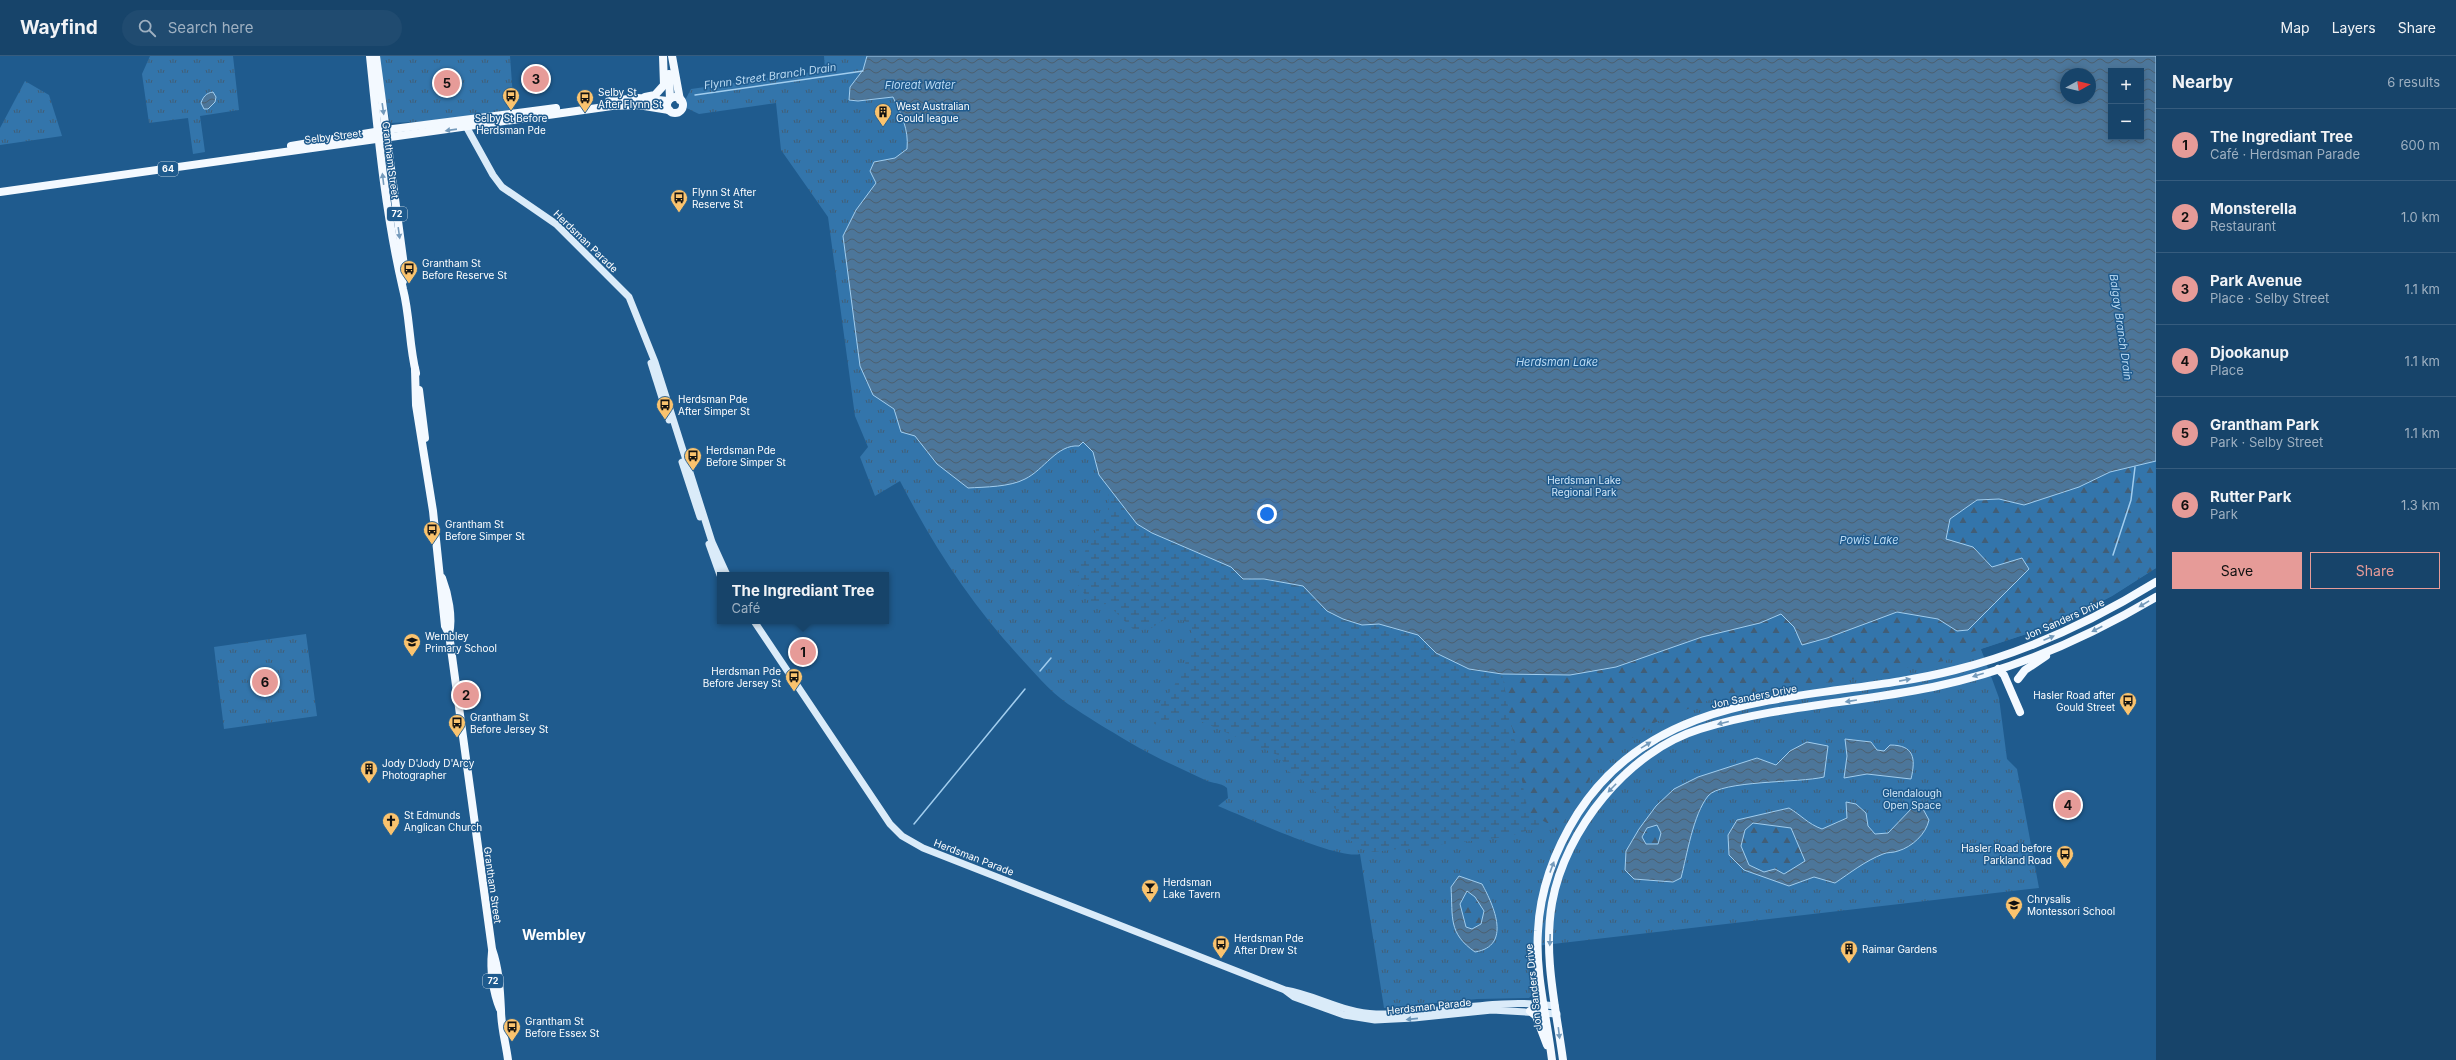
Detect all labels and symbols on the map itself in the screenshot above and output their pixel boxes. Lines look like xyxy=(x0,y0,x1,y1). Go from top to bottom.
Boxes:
water label: Flynn Street Branch Drain xyxy=(703,60,838,92)
pin: 3 xyxy=(523,64,549,94)
pin: 5 xyxy=(434,68,460,98)
north arrow xyxy=(2060,68,2096,104)
water label: Floreat Water xyxy=(885,78,956,92)
bus stop icon: Selby St Before Herdsman Pde xyxy=(501,86,521,111)
place label: Selby St After Flynn St xyxy=(598,86,663,110)
bus stop icon: Selby St After Flynn St xyxy=(575,88,595,113)
place label: West Australian Gould league xyxy=(896,100,970,124)
one-way arrow xyxy=(380,102,386,115)
building icon: West Australian Gould league xyxy=(873,102,893,127)
place label: Selby St Before Herdsman Pde xyxy=(475,112,548,136)
street label: Grantham Street xyxy=(380,121,402,200)
street label: Selby Street xyxy=(304,126,363,145)
one-way arrow xyxy=(444,127,457,133)
road number: 64 xyxy=(158,162,178,176)
one-way arrow xyxy=(380,173,386,185)
place label: Flynn St After Reserve St xyxy=(692,186,756,210)
bus stop icon: Flynn St After Reserve St xyxy=(669,188,689,213)
road number: 72 xyxy=(387,207,407,221)
street label: Herdsman Parade xyxy=(551,207,621,275)
one-way arrow xyxy=(396,227,402,239)
place label: Grantham St Before Reserve St xyxy=(422,257,508,281)
bus stop icon: Grantham St Before Reserve St xyxy=(399,259,419,284)
water label: Balgay Branch Drain xyxy=(2107,273,2135,382)
water label: Herdsman Lake xyxy=(1516,355,1598,369)
place label: Herdsman Pde After Simper St xyxy=(678,393,750,417)
bus stop icon: Herdsman Pde After Simper St xyxy=(655,395,675,420)
place label: Herdsman Pde Before Simper St xyxy=(706,444,787,468)
bus stop icon: Herdsman Pde Before Simper St xyxy=(683,446,703,471)
park label: Herdsman Lake Regional Park xyxy=(1547,474,1621,498)
your location xyxy=(1257,504,1277,524)
place label: Grantham St Before Simper St xyxy=(445,518,526,542)
bus stop icon: Grantham St Before Simper St xyxy=(422,520,442,545)
water label: Powis Lake xyxy=(1839,533,1899,547)
street label: Jon Sanders Drive xyxy=(2022,596,2106,642)
one-way arrow xyxy=(2138,600,2150,607)
one-way arrow xyxy=(2092,626,2103,633)
place label: Wembley Primary School xyxy=(425,630,497,654)
school or university icon: Wembley Primary School xyxy=(402,632,422,657)
one-way arrow xyxy=(2044,635,2056,641)
pin: 1 xyxy=(790,637,816,667)
place label: Herdsman Pde Before Jersey St xyxy=(703,665,782,689)
pin: 6 xyxy=(252,667,278,697)
bus stop icon: Herdsman Pde Before Jersey St xyxy=(784,667,804,692)
one-way arrow xyxy=(1972,672,1984,678)
one-way arrow xyxy=(1899,677,1912,683)
pin: 2 xyxy=(453,680,479,710)
street label: Jon Sanders Drive xyxy=(1710,682,1798,710)
place label: Hasler Road after Gould Street xyxy=(2033,689,2116,713)
bus stop icon: Hasler Road after Gould Street xyxy=(2118,691,2138,716)
one-way arrow xyxy=(1845,698,1857,704)
place label: Grantham St Before Jersey St xyxy=(470,711,549,735)
bus stop icon: Grantham St Before Jersey St xyxy=(447,713,467,738)
one-way arrow xyxy=(1717,720,1729,726)
one-way arrow xyxy=(1640,741,1652,748)
place label: Jody D'Jody D'Arcy Photographer xyxy=(382,757,475,781)
building icon: Jody D'Jody D'Arcy Photographer xyxy=(359,759,379,784)
one-way arrow xyxy=(1608,783,1617,793)
park label: Glendalough Open Space xyxy=(1882,787,1942,811)
pin: 4 xyxy=(2055,790,2081,820)
place label: St Edmunds Anglican Church xyxy=(404,809,482,833)
church icon: St Edmunds Anglican Church xyxy=(381,811,401,836)
street label: Herdsman Parade xyxy=(932,836,1016,878)
place label: Hasler Road before Parkland Road xyxy=(1961,842,2052,866)
bus stop icon: Hasler Road before Parkland Road xyxy=(2055,844,2075,869)
street label: Grantham Street xyxy=(482,846,504,925)
one-way arrow xyxy=(1549,860,1555,872)
place label: Herdsman Lake Tavern xyxy=(1163,876,1221,900)
bar icon: Herdsman Lake Tavern xyxy=(1140,878,1160,903)
place label: Chrysalis Montessori School xyxy=(2027,893,2115,917)
school or university icon: Chrysalis Montessori School xyxy=(2004,895,2024,920)
district label: Wembley xyxy=(522,926,587,943)
place label: Herdsman Pde After Drew St xyxy=(1234,932,1304,956)
bus stop icon: Herdsman Pde After Drew St xyxy=(1211,934,1231,959)
one-way arrow xyxy=(1547,934,1553,947)
building icon: Raimar Gardens xyxy=(1839,939,1859,964)
street label: Jon Sanders Drive xyxy=(1522,943,1544,1031)
place label: Raimar Gardens xyxy=(1862,943,1937,955)
road number: 72 xyxy=(483,974,503,988)
street label: Herdsman Parade xyxy=(1386,996,1472,1016)
place label: Grantham St Before Essex St xyxy=(525,1015,600,1039)
one-way arrow xyxy=(1406,1015,1418,1022)
bus stop icon: Grantham St Before Essex St xyxy=(502,1017,522,1042)
one-way arrow xyxy=(1556,1027,1562,1039)

